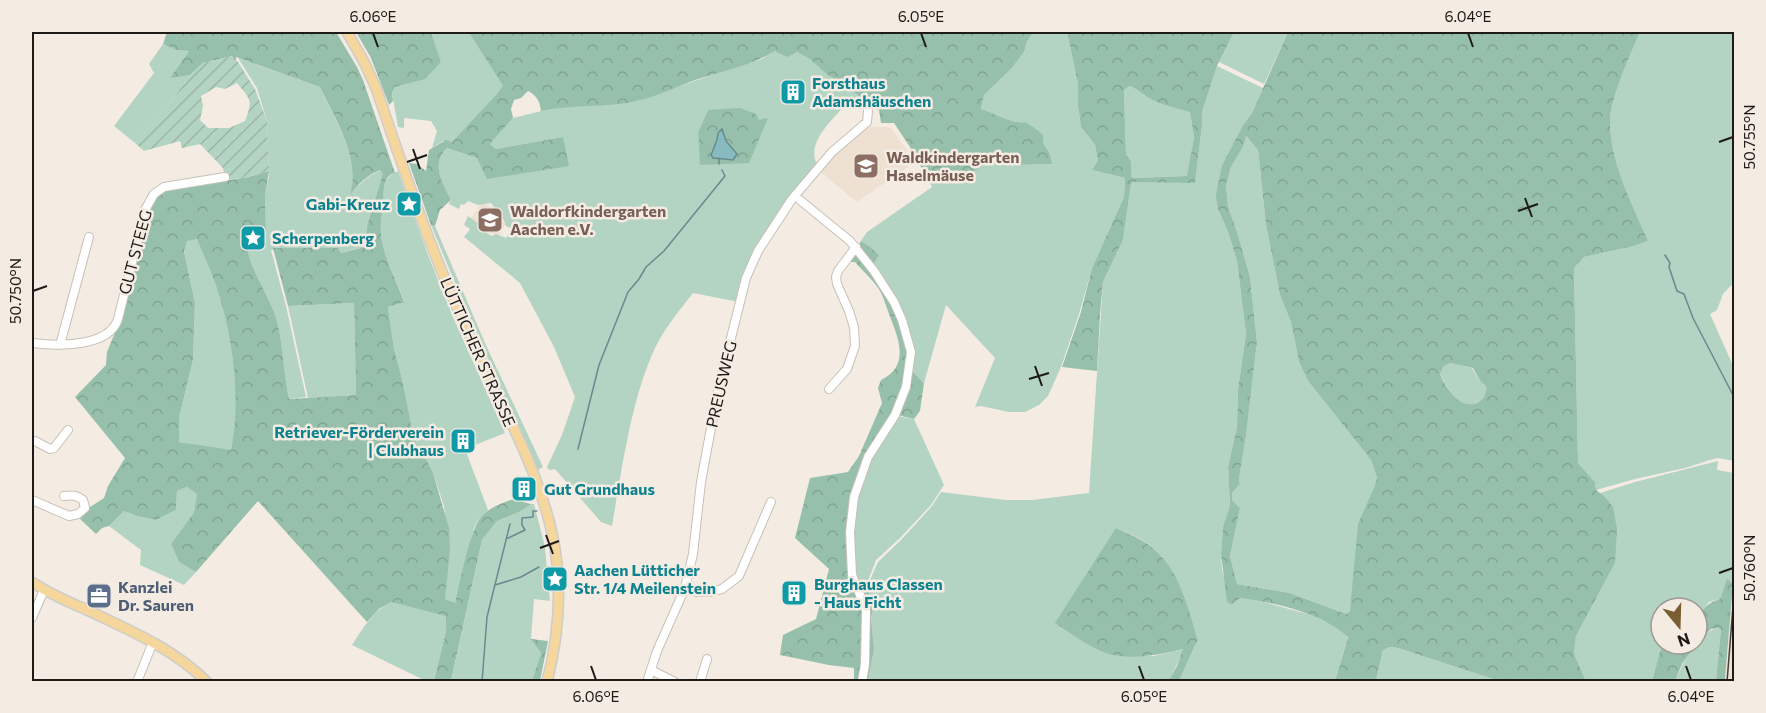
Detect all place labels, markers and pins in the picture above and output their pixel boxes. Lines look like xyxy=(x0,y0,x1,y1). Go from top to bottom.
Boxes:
place label: Forsthaus Adamshäuschen xyxy=(812,73,931,110)
building icon: Forsthaus Adamshäuschen xyxy=(778,77,808,107)
place label: Waldkindergarten Haselmäuse xyxy=(886,147,1019,184)
school or university icon: Waldkindergarten Haselmäuse xyxy=(851,151,881,181)
place icon: Gabi-Kreuz xyxy=(394,189,424,219)
place label: Gabi-Kreuz xyxy=(306,194,390,213)
place label: Waldorfkindergarten Aachen e.V. xyxy=(510,201,666,238)
school or university icon: Waldorfkindergarten Aachen e.V. xyxy=(475,205,505,235)
place icon: Scherpenberg xyxy=(238,223,268,253)
place label: Scherpenberg xyxy=(272,228,374,247)
place label: Retriever-Förderverein | Clubhaus xyxy=(274,422,444,459)
building icon: Retriever-Förderverein | Clubhaus xyxy=(448,426,478,456)
building icon: Gut Grundhaus xyxy=(509,474,539,504)
place label: Gut Grundhaus xyxy=(544,479,655,498)
place label: Aachen Lütticher Str. 1/4 Meilenstein xyxy=(574,560,716,597)
place icon: Aachen Lütticher Str. 1/4 Meilenstein xyxy=(540,564,570,594)
place label: Burghaus Classen - Haus Ficht xyxy=(814,574,943,611)
place label: Kanzlei Dr. Sauren xyxy=(118,577,194,614)
building icon: Burghaus Classen - Haus Ficht xyxy=(779,578,809,608)
office icon: Kanzlei Dr. Sauren xyxy=(84,581,114,611)

